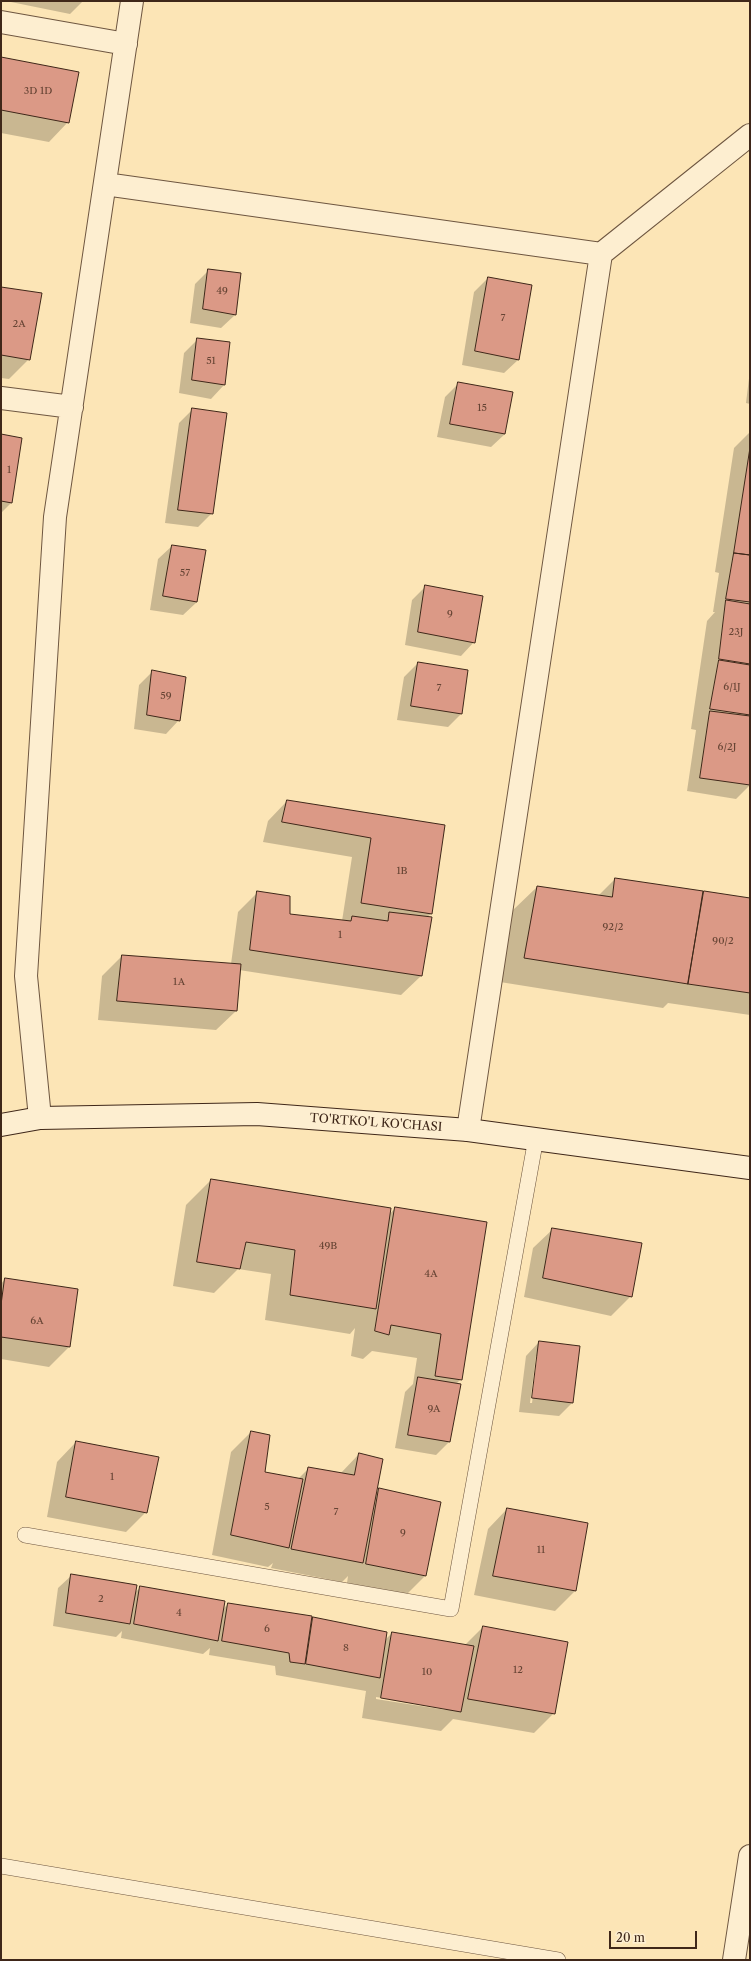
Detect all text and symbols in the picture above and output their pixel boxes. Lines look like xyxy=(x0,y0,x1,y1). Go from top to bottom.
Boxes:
house number: 3D 1D xyxy=(24,85,52,97)
house number: 49 xyxy=(216,285,228,297)
house number: 7 xyxy=(501,312,505,324)
house number: 2A xyxy=(12,318,26,330)
house number: 51 xyxy=(206,355,216,367)
house number: 15 xyxy=(477,402,487,414)
house number: 1 xyxy=(7,464,11,476)
house number: 57 xyxy=(180,567,190,579)
house number: 9 xyxy=(447,608,453,620)
house number: 23J xyxy=(729,626,743,638)
house number: 6/1J xyxy=(723,681,741,693)
house number: 7 xyxy=(437,682,441,694)
house number: 59 xyxy=(160,690,172,702)
house number: 6/2J xyxy=(718,741,736,753)
house number: 1B xyxy=(396,865,408,877)
house number: 92/2 xyxy=(603,921,623,933)
house number: 1 xyxy=(338,929,342,941)
house number: 90/2 xyxy=(712,935,734,947)
house number: 1A xyxy=(173,976,185,988)
street label: TO'RTKO'L KO'CHASI xyxy=(309,1111,443,1135)
house number: 49B xyxy=(319,1240,337,1252)
house number: 4A xyxy=(424,1268,438,1280)
house number: 6A xyxy=(30,1315,44,1327)
house number: 9A xyxy=(428,1403,440,1415)
house number: 1 xyxy=(110,1471,114,1483)
house number: 5 xyxy=(264,1501,270,1513)
house number: 7 xyxy=(334,1506,338,1518)
house number: 9 xyxy=(400,1527,406,1539)
house number: 11 xyxy=(537,1544,545,1556)
house number: 2 xyxy=(98,1593,104,1605)
house number: 4 xyxy=(176,1607,182,1619)
house number: 6 xyxy=(264,1623,270,1635)
house number: 8 xyxy=(343,1642,349,1654)
house number: 12 xyxy=(513,1664,523,1676)
house number: 10 xyxy=(422,1666,432,1678)
scale bar xyxy=(611,1923,699,1949)
text: 20 m xyxy=(616,1930,645,1945)

